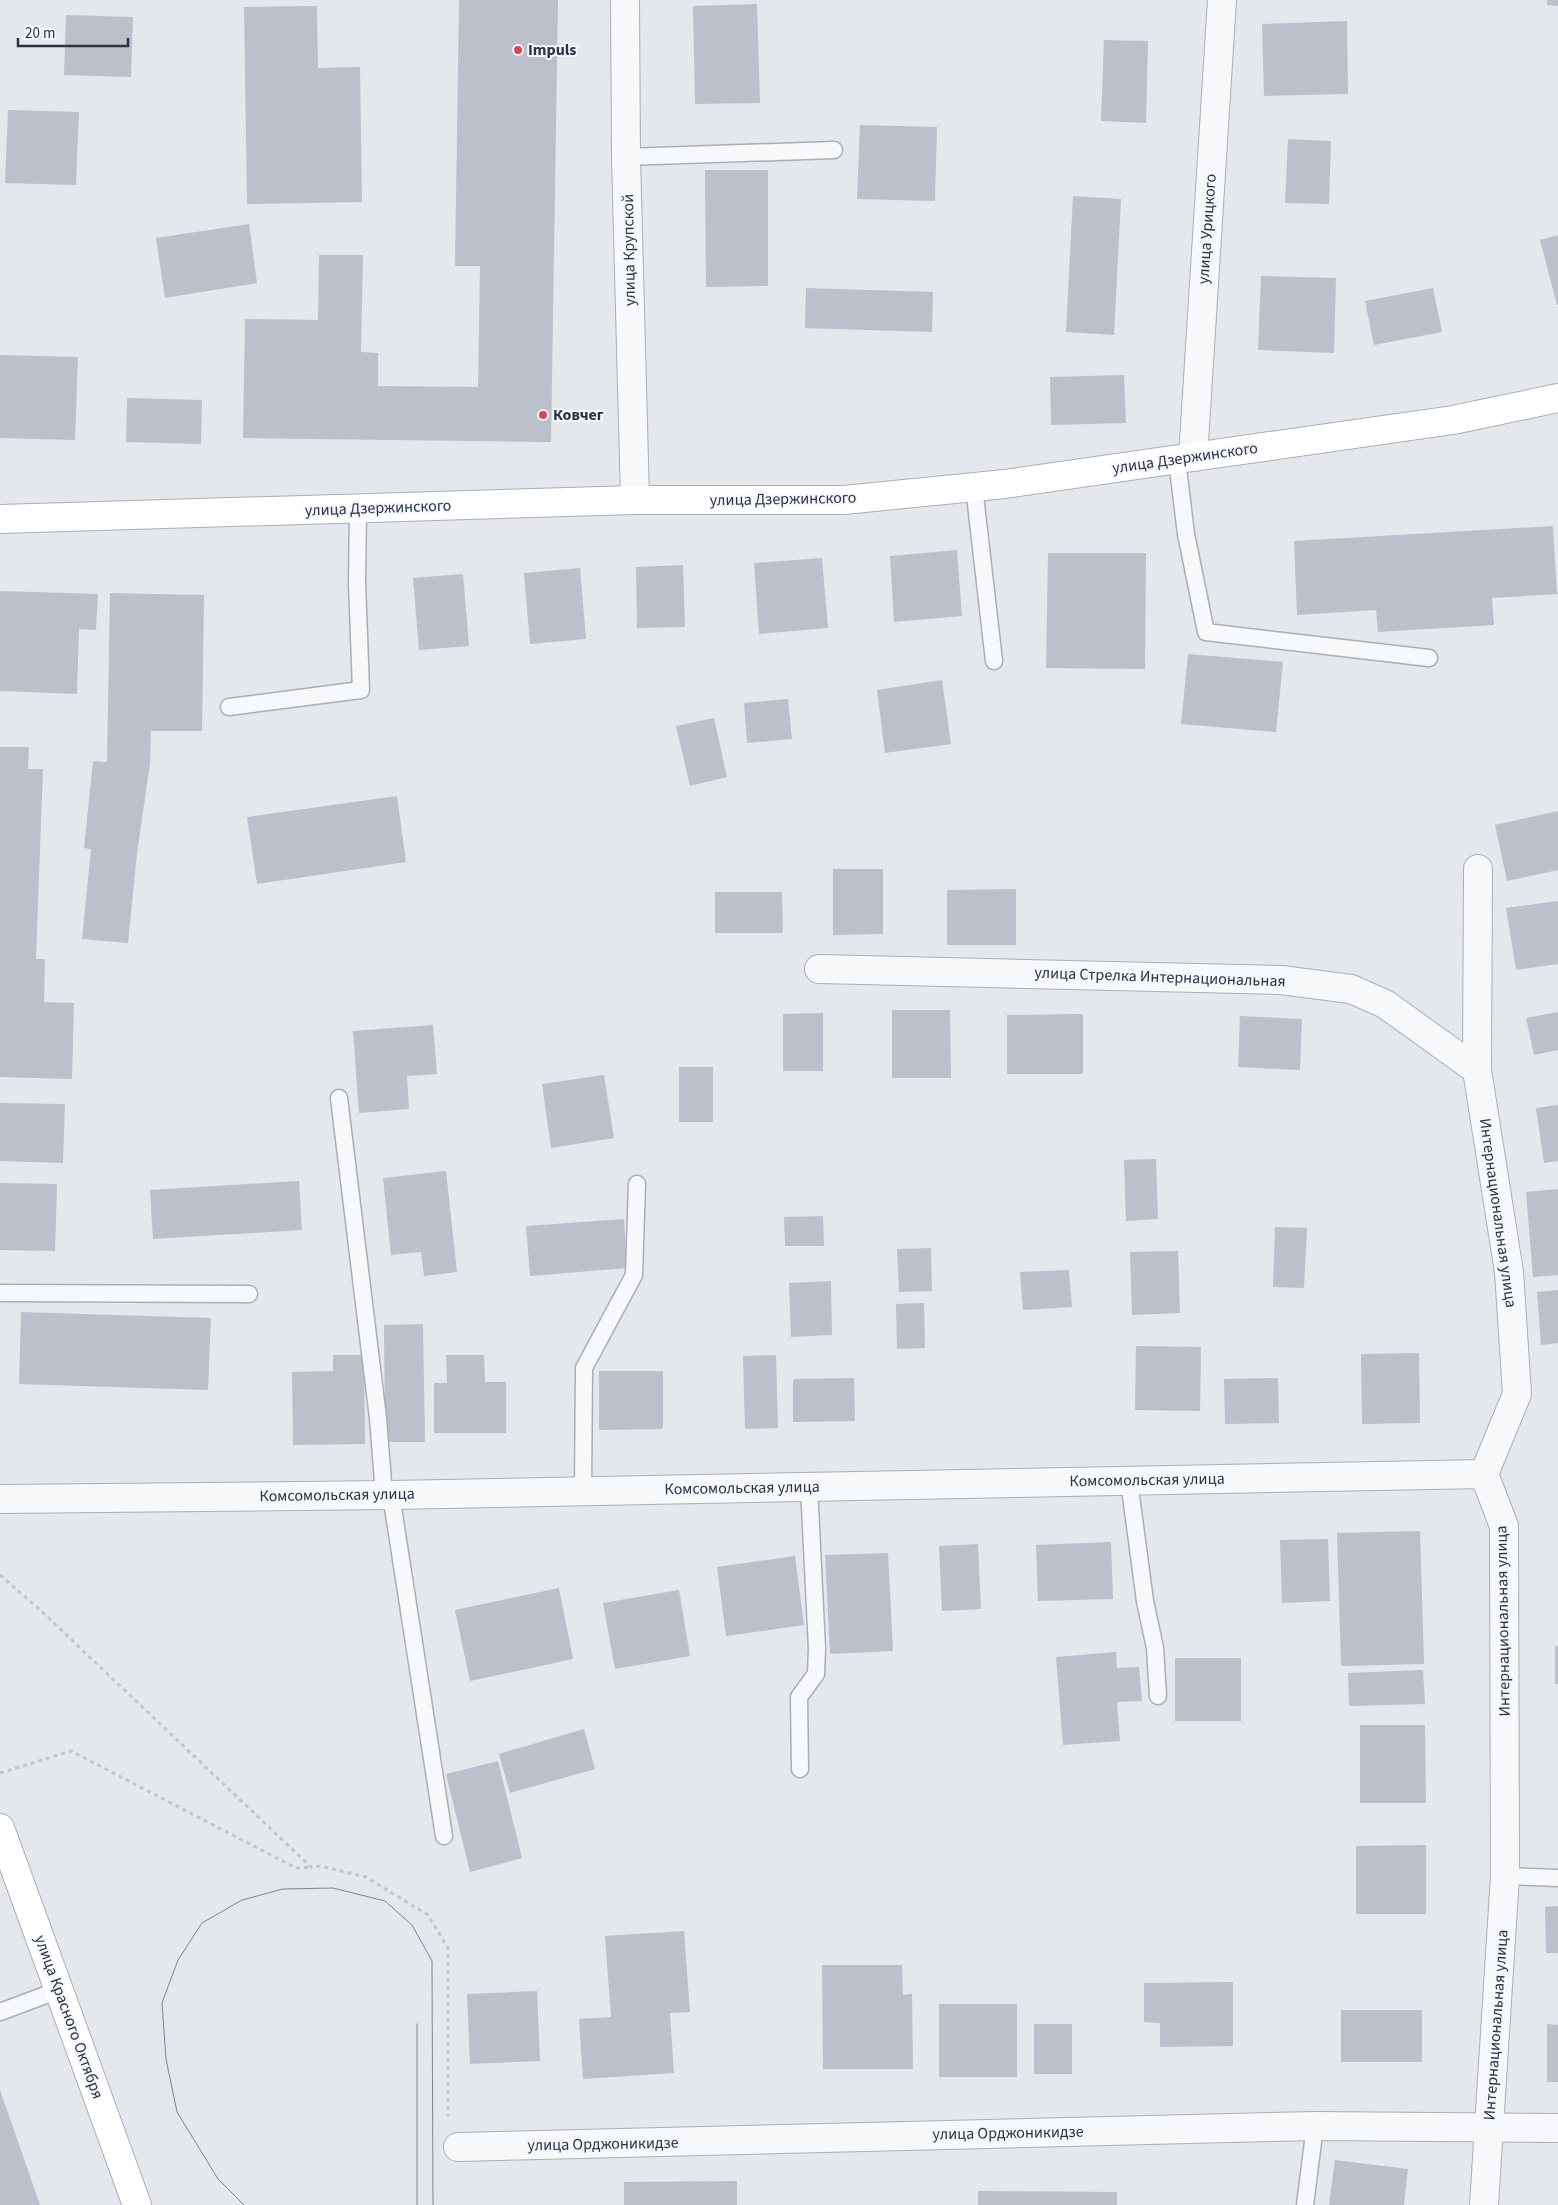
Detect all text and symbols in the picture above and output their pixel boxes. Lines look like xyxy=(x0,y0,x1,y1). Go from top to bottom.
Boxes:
scale bar xyxy=(18,15,128,47)
text: 20 m xyxy=(25,23,55,44)
place label: Impuls xyxy=(528,39,576,61)
marker: Impuls xyxy=(512,44,524,56)
street label: улица Урицкого xyxy=(1192,173,1222,285)
street label: улица Крупской xyxy=(617,194,641,306)
place label: Ковчег xyxy=(553,404,604,426)
marker: Ковчег xyxy=(537,409,549,421)
street label: улица Дзержинского xyxy=(1111,437,1259,479)
street label: улица Дзержинского xyxy=(709,487,857,511)
street label: улица Дзержинского xyxy=(304,494,452,522)
street label: улица Стрелка Интернациональная xyxy=(1034,962,1286,992)
street label: Интернациональная улица xyxy=(1474,1117,1522,1309)
street label: Комсомольская улица xyxy=(1069,1468,1225,1492)
street label: Комсомольская улица xyxy=(664,1476,820,1500)
street label: Комсомольская улица xyxy=(259,1483,415,1507)
street label: Интернациональная улица xyxy=(1490,1525,1516,1717)
street label: Интернациональная улица xyxy=(1478,1929,1514,2121)
street label: улица Красного Октября xyxy=(29,1932,109,2102)
street label: улица Орджоникидзе xyxy=(932,2121,1084,2145)
street label: улица Орджоникидзе xyxy=(527,2132,679,2156)

